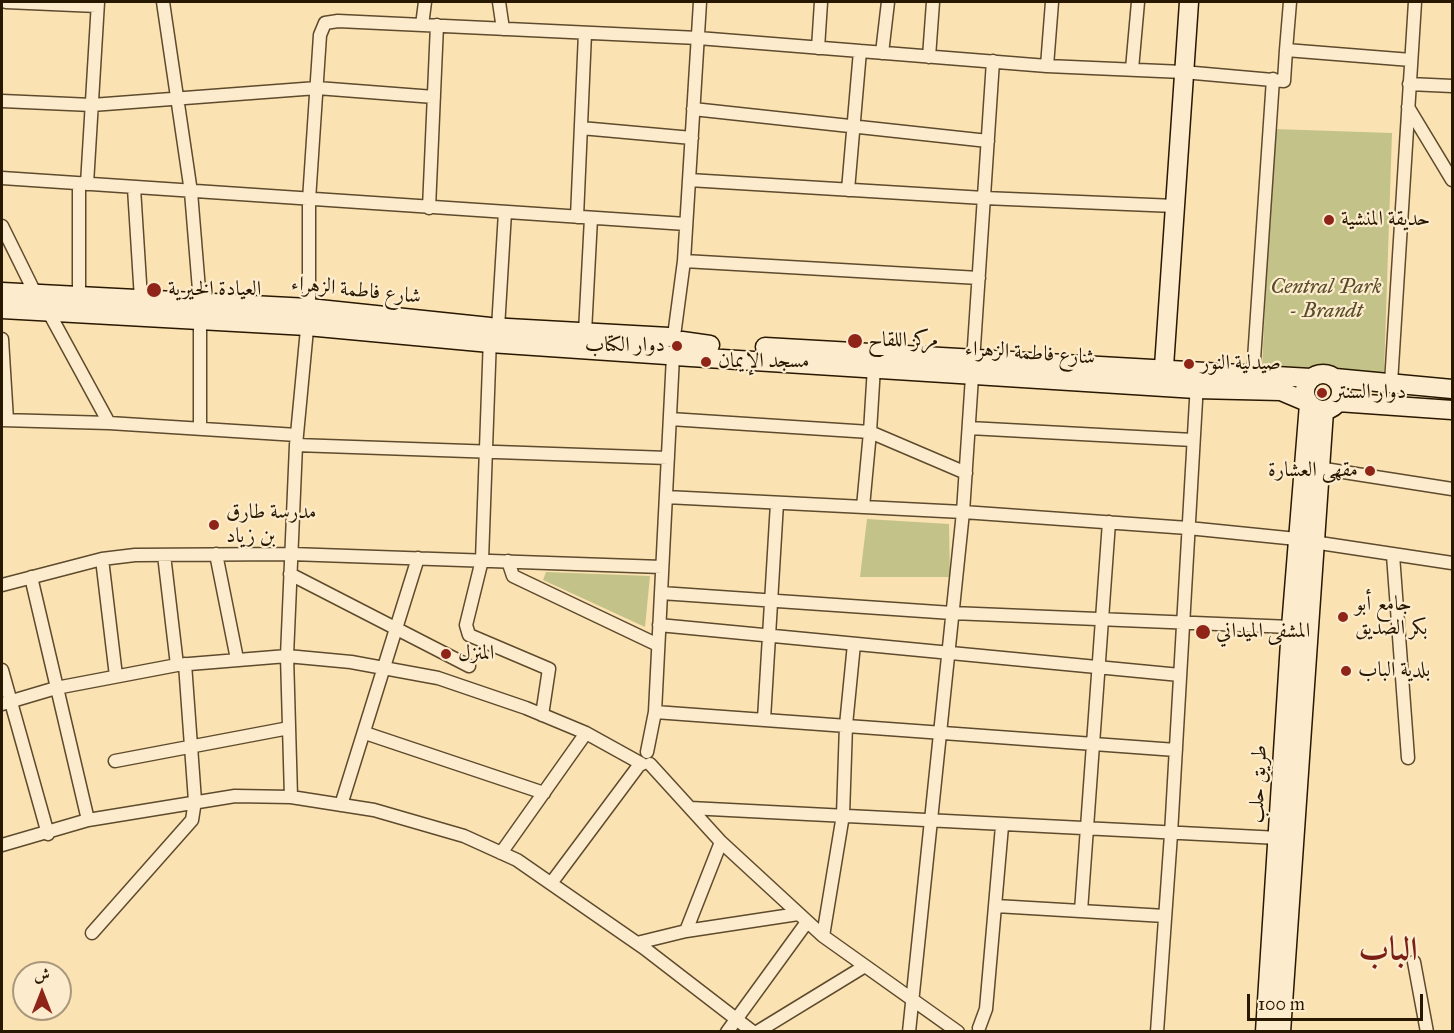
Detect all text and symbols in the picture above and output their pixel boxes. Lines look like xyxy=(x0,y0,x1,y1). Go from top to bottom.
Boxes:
place label: حديقة المنشية xyxy=(1341,207,1430,233)
marker: حديقة المنشية xyxy=(1322,213,1336,227)
street label: شارع فاطمة الزهراء xyxy=(290,272,422,310)
park label: Central Park - Brandt xyxy=(1270,275,1382,325)
place label: العيادة الخيرية xyxy=(168,277,261,303)
marker: العيادة الخيرية xyxy=(145,281,163,299)
place label: مركز اللقاح xyxy=(868,328,938,354)
marker: مركز اللقاح xyxy=(846,332,864,350)
place label: دوار الكتاب xyxy=(585,333,665,359)
street label: شارع فاطمة الزهراء xyxy=(964,337,1096,371)
marker: دوار الكتاب xyxy=(670,339,684,353)
place label: مسجد الإيمان xyxy=(718,349,810,375)
place label: صيدلية النور xyxy=(1201,351,1281,377)
marker: مسجد الإيمان xyxy=(699,355,713,369)
marker: صيدلية النور xyxy=(1182,357,1196,371)
place label: دوار السنتر xyxy=(1334,380,1406,406)
marker: دوار السنتر xyxy=(1315,386,1329,400)
place label: مقهى العشارة xyxy=(1268,458,1358,484)
marker: مقهى العشارة xyxy=(1363,464,1377,478)
place label: مدرسة طارق بن زياد xyxy=(226,500,316,550)
marker: مدرسة طارق بن زياد xyxy=(207,518,221,532)
place label: جامع أبو بكر الصديق xyxy=(1355,592,1427,642)
marker: جامع أبو بكر الصديق xyxy=(1336,610,1350,624)
place label: المشفى الميداني xyxy=(1216,619,1310,645)
marker: المشفى الميداني xyxy=(1194,623,1212,641)
place label: المنزل xyxy=(458,641,494,667)
marker: المنزل xyxy=(439,647,453,661)
place label: بلدية الباب xyxy=(1358,658,1430,684)
marker: بلدية الباب xyxy=(1339,664,1353,678)
street label: طريق حلب xyxy=(1244,744,1274,824)
district label: الباب xyxy=(1358,932,1418,972)
north arrow xyxy=(12,961,72,1021)
text: ش xyxy=(34,965,50,984)
scale bar xyxy=(1250,982,1426,1020)
text: 100 m xyxy=(1258,993,1305,1015)

